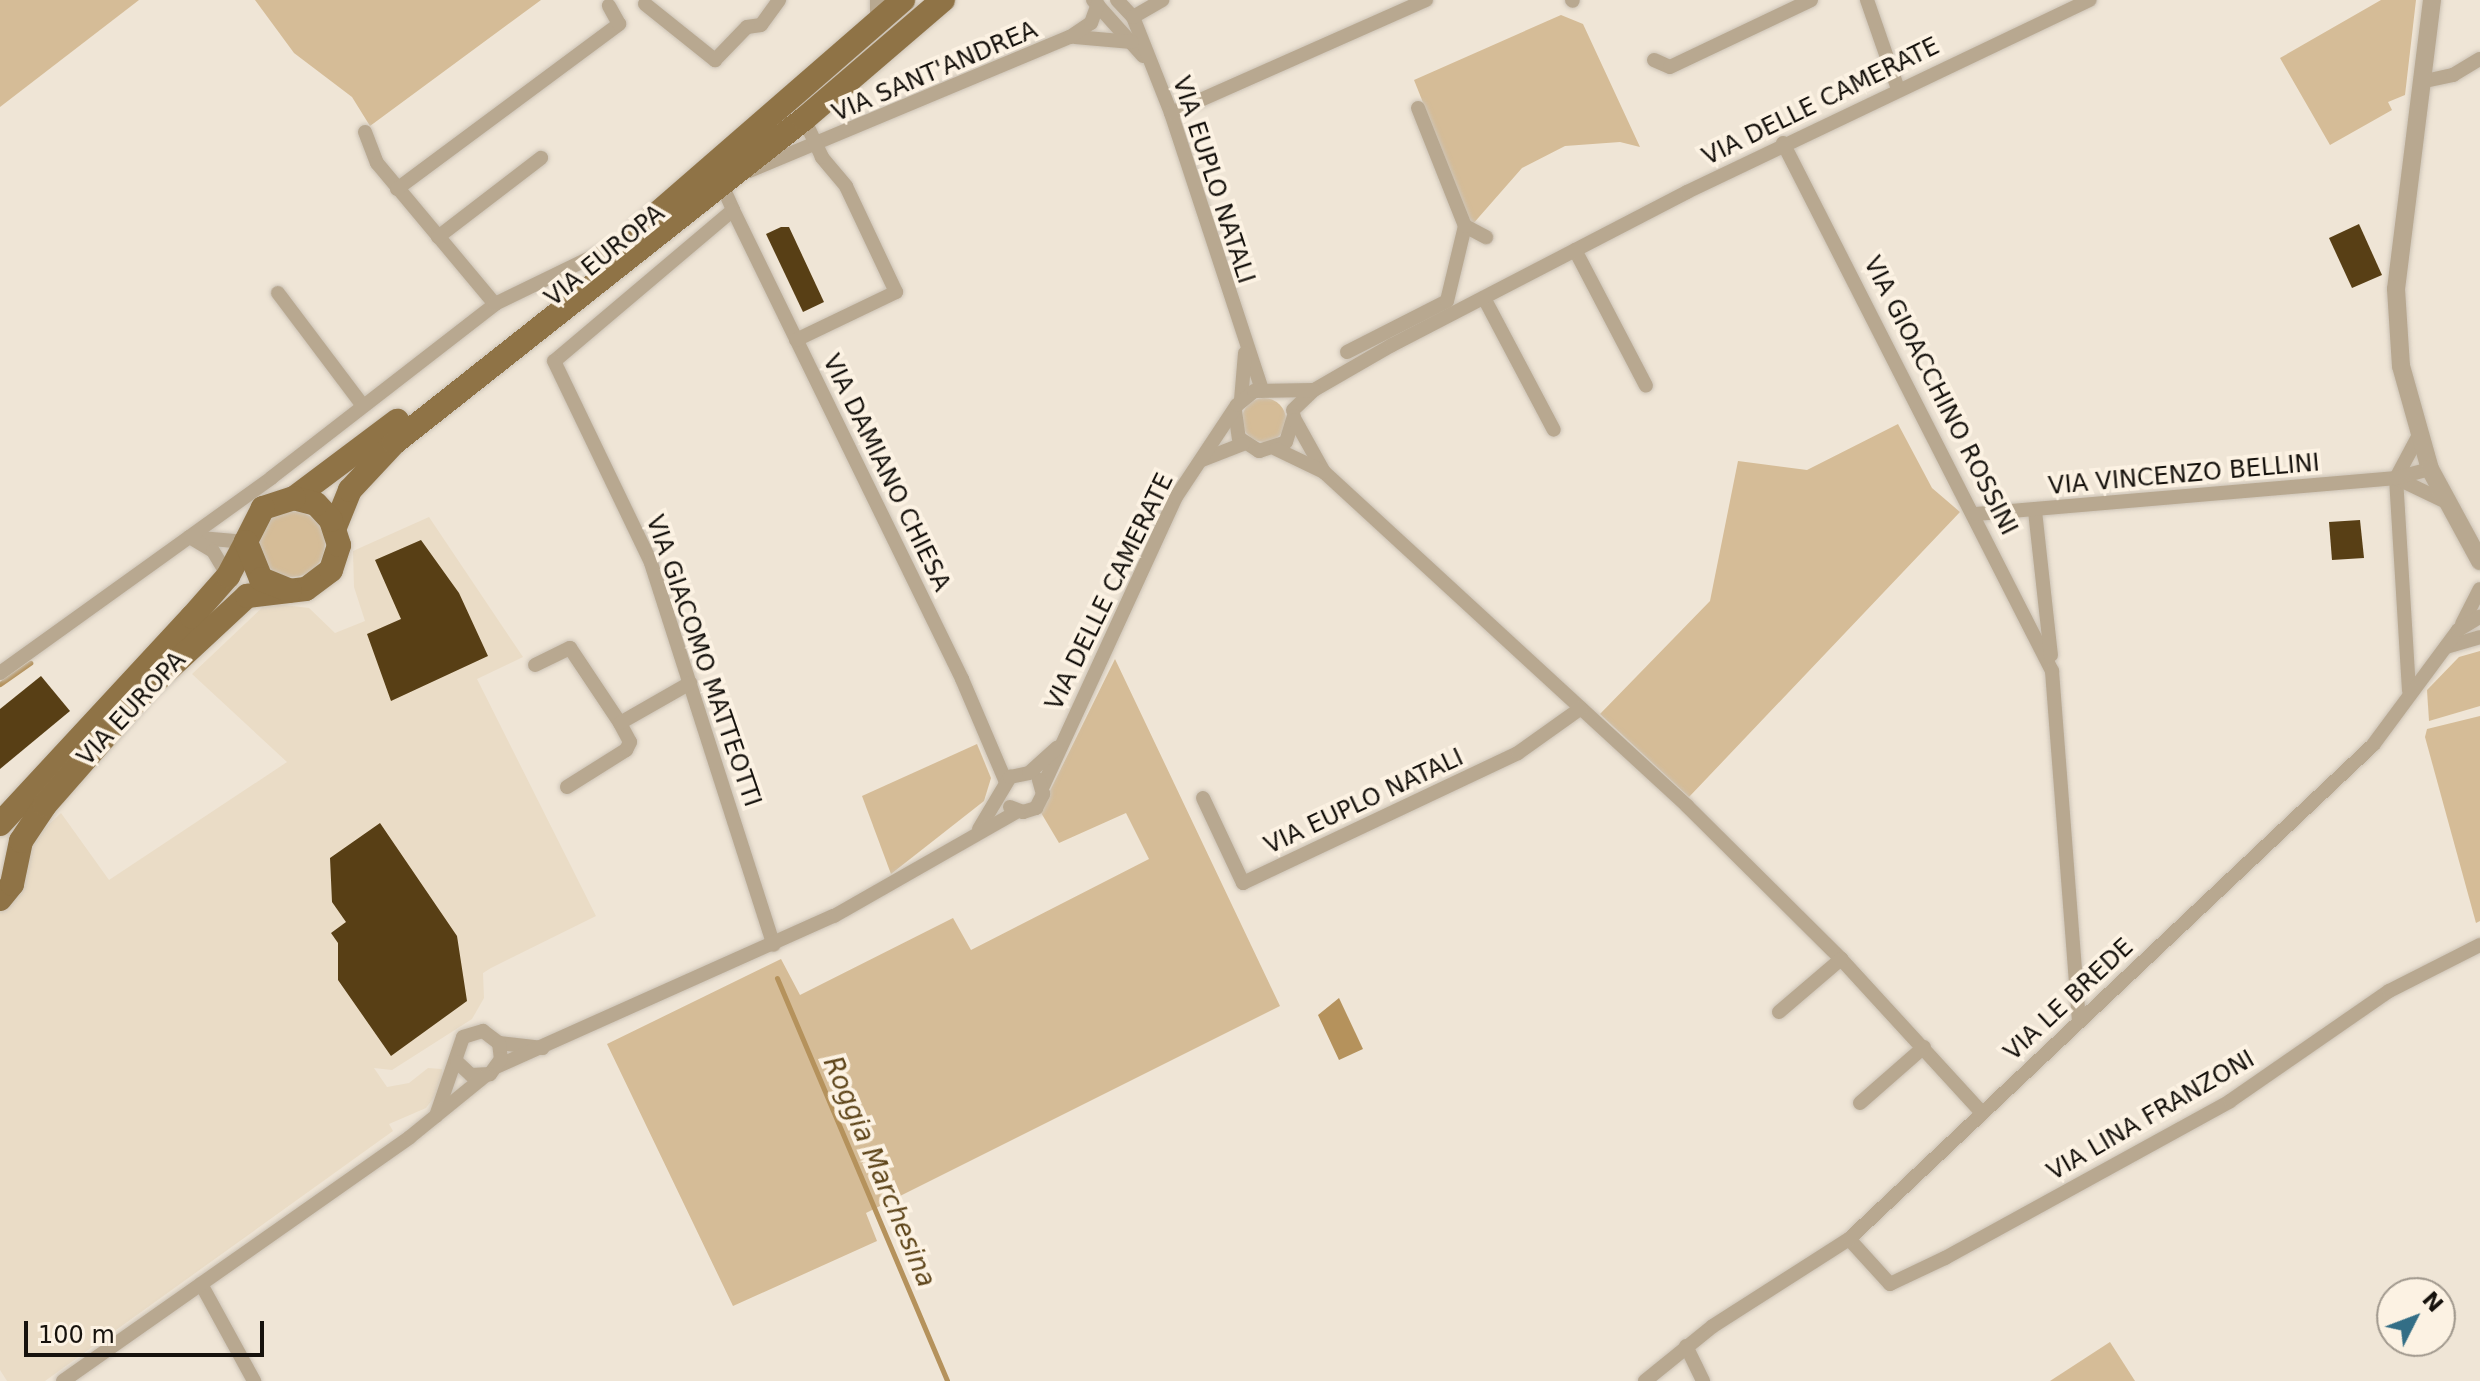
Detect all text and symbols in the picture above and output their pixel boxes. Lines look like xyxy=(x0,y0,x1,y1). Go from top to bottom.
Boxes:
street label: VIA SANT'ANDREA xyxy=(828,16,1042,128)
street label: VIA DELLE CAMERATE xyxy=(1698,32,1944,172)
street label: VIA EUPLO NATALI xyxy=(1166,73,1260,287)
street label: VIA EUROPA xyxy=(540,199,670,313)
street label: VIA GIOACCHINO ROSSINI xyxy=(1857,252,2023,540)
street label: VIA DAMIANO CHIESA xyxy=(816,350,956,596)
street label: VIA VINCENZO BELLINI xyxy=(2047,449,2321,501)
street label: VIA DELLE CAMERATE xyxy=(1040,469,1180,715)
street label: VIA GIACOMO MATTEOTTI xyxy=(640,512,766,810)
street label: VIA EUROPA xyxy=(72,646,192,772)
street label: VIA EUPLO NATALI xyxy=(1260,743,1468,861)
street label: VIA LE BREDE xyxy=(1999,933,2139,1067)
street label: VIA LINA FRANZONI xyxy=(2042,1045,2260,1187)
water label: Roggia Marchesina xyxy=(816,1052,942,1292)
north arrow xyxy=(2376,1277,2456,1357)
text: N xyxy=(2417,1287,2448,1317)
scale bar xyxy=(28,1305,268,1355)
text: 100 m xyxy=(38,1321,115,1349)

